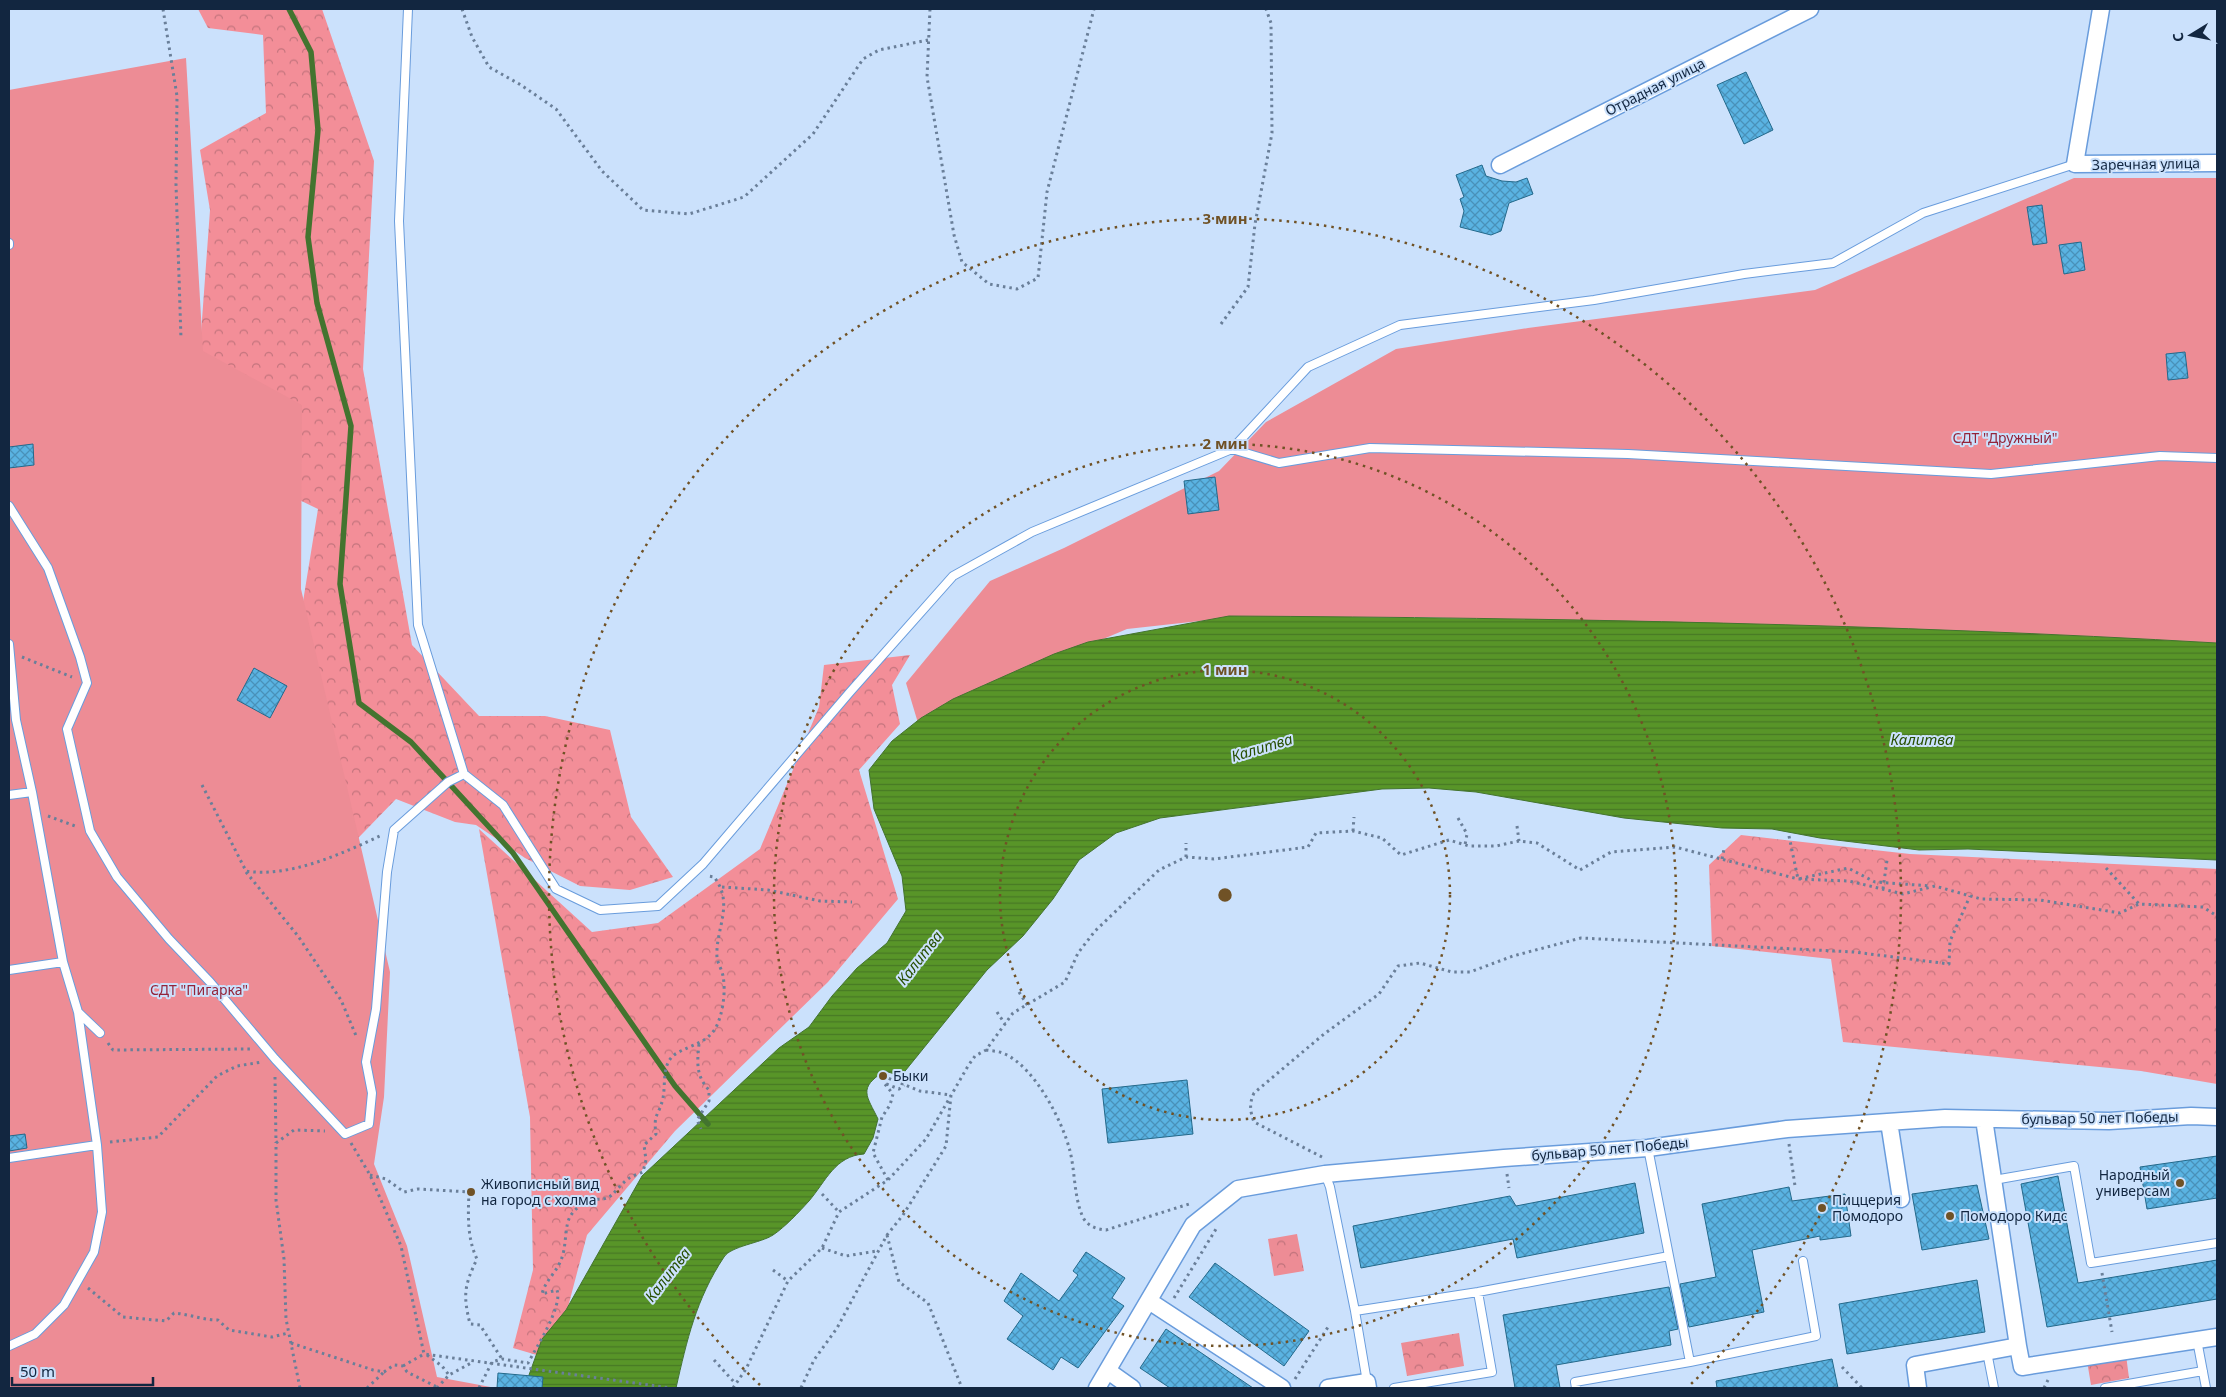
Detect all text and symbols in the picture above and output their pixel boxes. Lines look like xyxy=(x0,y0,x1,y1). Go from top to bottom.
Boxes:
north arrow xyxy=(2166,10,2216,60)
text: С xyxy=(2168,31,2188,43)
street label: Отрадная улица xyxy=(1602,53,1708,120)
street label: Заречная улица xyxy=(2092,153,2200,174)
text: 3 мин xyxy=(1203,208,1248,228)
park label: СДТ "Дружный" xyxy=(1952,428,2058,447)
text: 2 мин xyxy=(1203,433,1248,453)
text: 1 мин xyxy=(1203,659,1248,679)
water label: Калитва xyxy=(1229,728,1295,766)
water label: Калитва xyxy=(1890,729,1954,749)
centre of rings xyxy=(1216,886,1234,904)
water label: Калитва xyxy=(892,926,947,988)
park label: СДТ "Пигарка" xyxy=(150,980,248,999)
place label: Быки xyxy=(893,1066,928,1085)
marker: Быки xyxy=(877,1070,889,1082)
street label: бульвар 50 лет Победы xyxy=(2021,1107,2179,1128)
street label: бульвар 50 лет Победы xyxy=(1531,1132,1689,1165)
place label: Народный универсам xyxy=(2096,1165,2170,1200)
place label: Живописный вид на город с холма xyxy=(481,1174,600,1209)
marker: Народный универсам xyxy=(2174,1177,2186,1189)
marker: Живописный вид на город с холма xyxy=(465,1186,477,1198)
place label: Пиццерия Помодоро xyxy=(1832,1190,1903,1225)
marker: Пиццерия Помодоро xyxy=(1816,1202,1828,1214)
place label: Помодоро Кидс xyxy=(1960,1206,2068,1225)
marker: Помодоро Кидс xyxy=(1944,1210,1956,1222)
water label: Калитва xyxy=(640,1243,695,1305)
scale bar xyxy=(12,1354,154,1386)
text: 50 m xyxy=(20,1361,55,1381)

